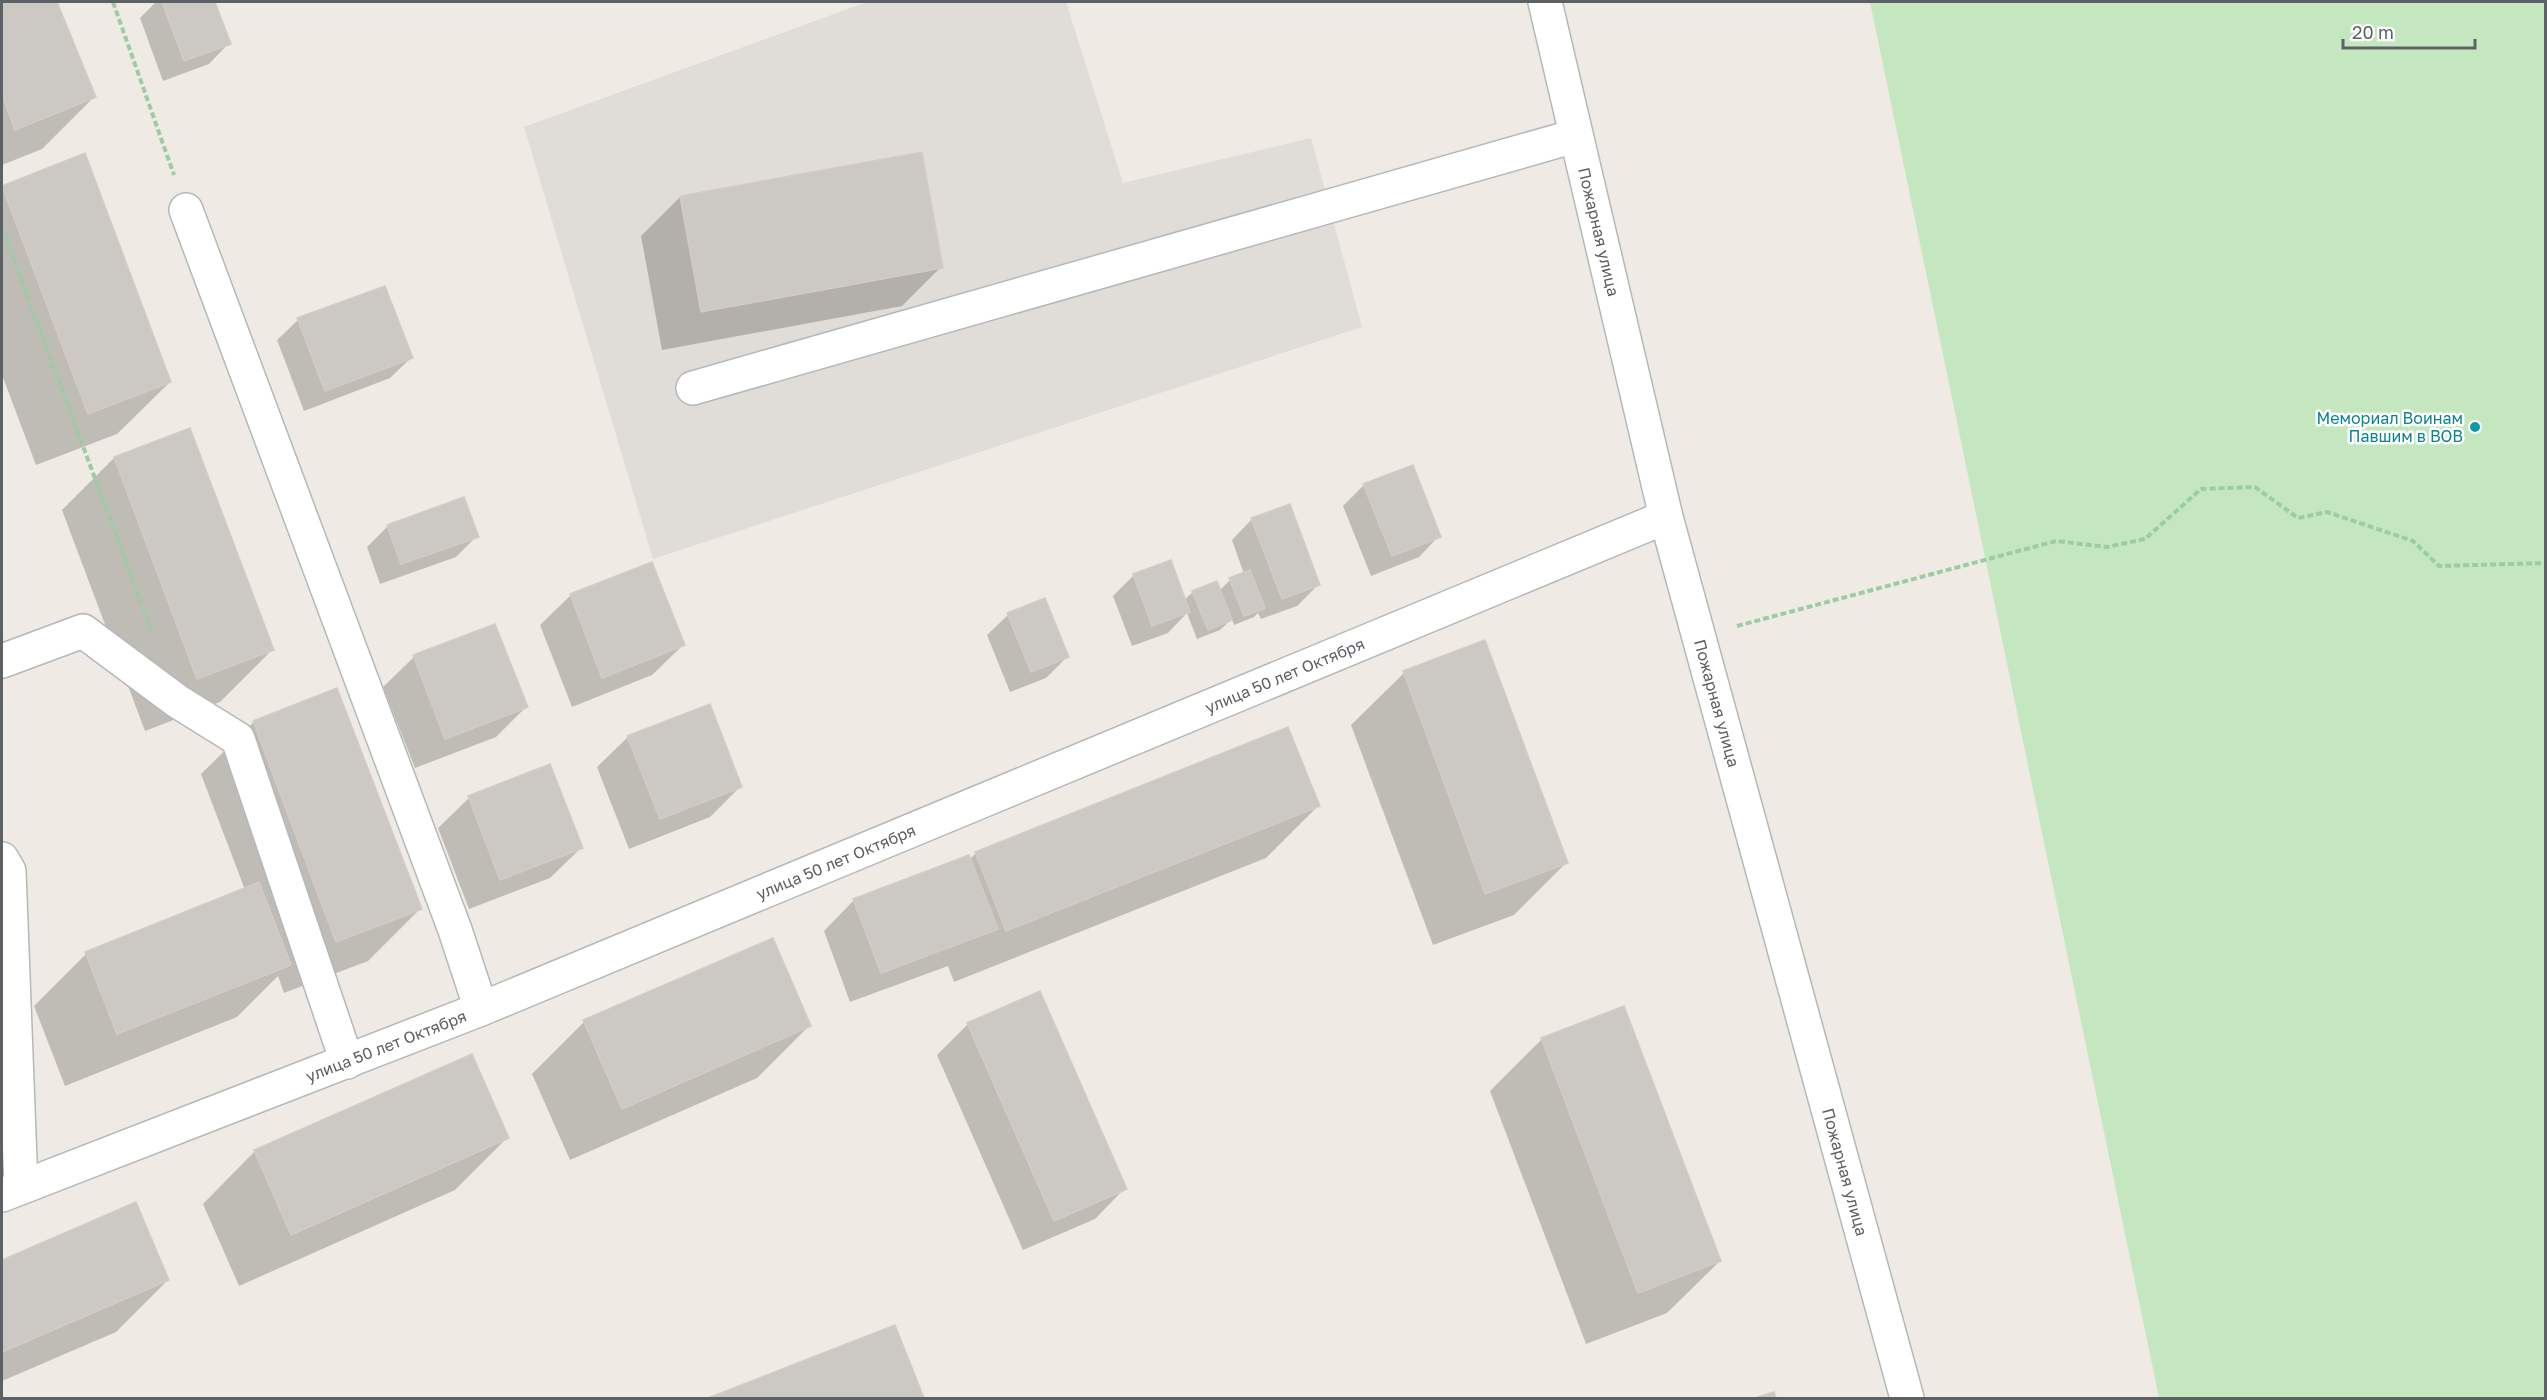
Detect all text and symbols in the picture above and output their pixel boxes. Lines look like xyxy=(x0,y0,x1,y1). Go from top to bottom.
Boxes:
scale bar xyxy=(2343,12,2475,50)
text: 20 m xyxy=(2352,21,2394,43)
street label: Пожарная улица xyxy=(1574,165,1624,298)
place label: Мемориал Воинам Павшим в ВОВ xyxy=(2316,408,2463,446)
marker: Мемориал Воинам Павшим в ВОВ xyxy=(2468,420,2482,434)
street label: улица 50 лет Октября xyxy=(1202,633,1367,717)
street label: Пожарная улица xyxy=(1690,637,1744,769)
street label: улица 50 лет Октября xyxy=(753,820,919,904)
street label: улица 50 лет Октября xyxy=(303,1006,469,1086)
street label: Пожарная улица xyxy=(1818,1106,1872,1238)

